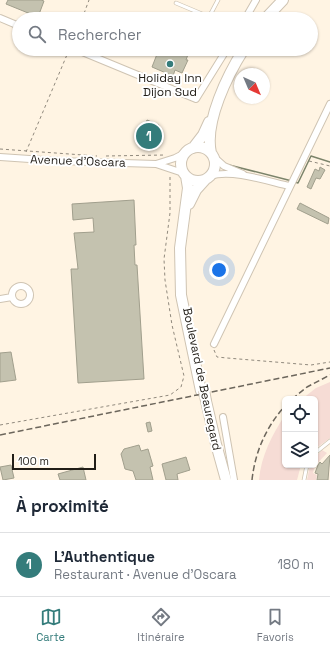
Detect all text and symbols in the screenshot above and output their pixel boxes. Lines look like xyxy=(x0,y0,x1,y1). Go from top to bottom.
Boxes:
search box xyxy=(12,12,318,56)
icon: search xyxy=(26,23,48,45)
text: Rechercher xyxy=(58,25,141,44)
marker: Holiday Inn Dijon Sud xyxy=(165,59,175,69)
north arrow xyxy=(234,68,270,104)
place label: Holiday Inn Dijon Sud xyxy=(138,70,202,100)
pin: 1 xyxy=(136,121,162,151)
street label: Avenue d'Oscara xyxy=(30,151,126,171)
your location xyxy=(209,260,229,280)
street label: Boulevard de Beauregard xyxy=(179,306,225,452)
map controls xyxy=(282,396,318,468)
button: locate xyxy=(282,396,318,432)
button: layers xyxy=(282,432,318,468)
scale bar xyxy=(12,452,96,471)
text: 100 m xyxy=(18,454,49,468)
text: À proximité xyxy=(16,495,109,517)
text: L'Authentique xyxy=(54,547,155,566)
text: 1 xyxy=(26,556,32,573)
text: 180 m xyxy=(278,556,314,573)
text: Restaurant · Avenue d'Oscara xyxy=(54,566,236,583)
tab: Carte xyxy=(36,606,65,644)
tab: Itinéraire xyxy=(137,606,185,644)
tab: Favoris xyxy=(257,606,294,644)

